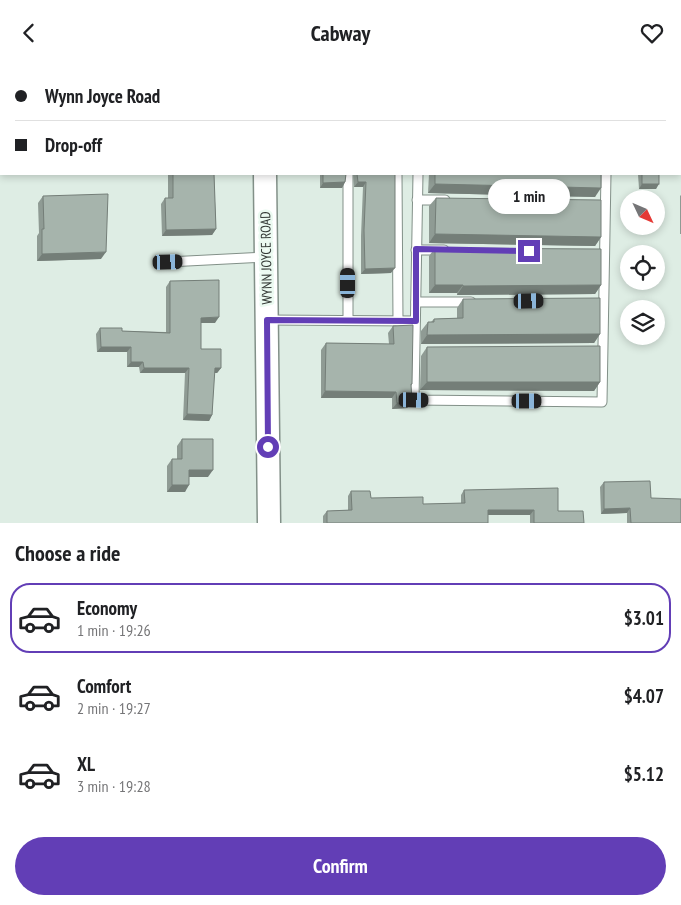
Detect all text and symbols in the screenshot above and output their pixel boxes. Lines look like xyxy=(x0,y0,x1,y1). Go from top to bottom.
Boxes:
icon: back xyxy=(15,19,43,47)
text: Cabway xyxy=(311,19,370,47)
icon: heart xyxy=(638,19,666,47)
text: Wynn Joyce Road xyxy=(45,84,160,108)
text: Drop-off xyxy=(45,133,102,157)
callout: 1 min xyxy=(488,179,570,213)
text: 1 min xyxy=(513,186,545,206)
north arrow xyxy=(620,190,665,235)
map controls xyxy=(620,190,665,345)
street label: WYNN JOYCE ROAD xyxy=(256,211,276,305)
route end xyxy=(518,240,540,262)
button: locate xyxy=(620,245,665,290)
car xyxy=(152,254,183,270)
car xyxy=(340,268,355,298)
car xyxy=(513,293,544,309)
button: layers xyxy=(620,300,665,345)
car xyxy=(398,392,429,408)
car xyxy=(512,394,542,409)
route start xyxy=(257,436,279,458)
text: Choose a ride xyxy=(15,539,120,567)
icon: car xyxy=(17,596,62,641)
text: Economy xyxy=(77,596,137,620)
text: $3.01 xyxy=(624,606,664,630)
text: 1 min · 19:26 xyxy=(77,620,151,640)
icon: car xyxy=(17,674,62,719)
text: Comfort xyxy=(77,674,131,698)
text: $4.07 xyxy=(624,684,664,708)
text: 2 min · 19:27 xyxy=(77,698,151,718)
icon: car xyxy=(17,752,62,797)
text: XL xyxy=(77,752,95,776)
text: $5.12 xyxy=(624,762,664,786)
text: 3 min · 19:28 xyxy=(77,776,151,796)
button: Confirm xyxy=(15,837,666,895)

